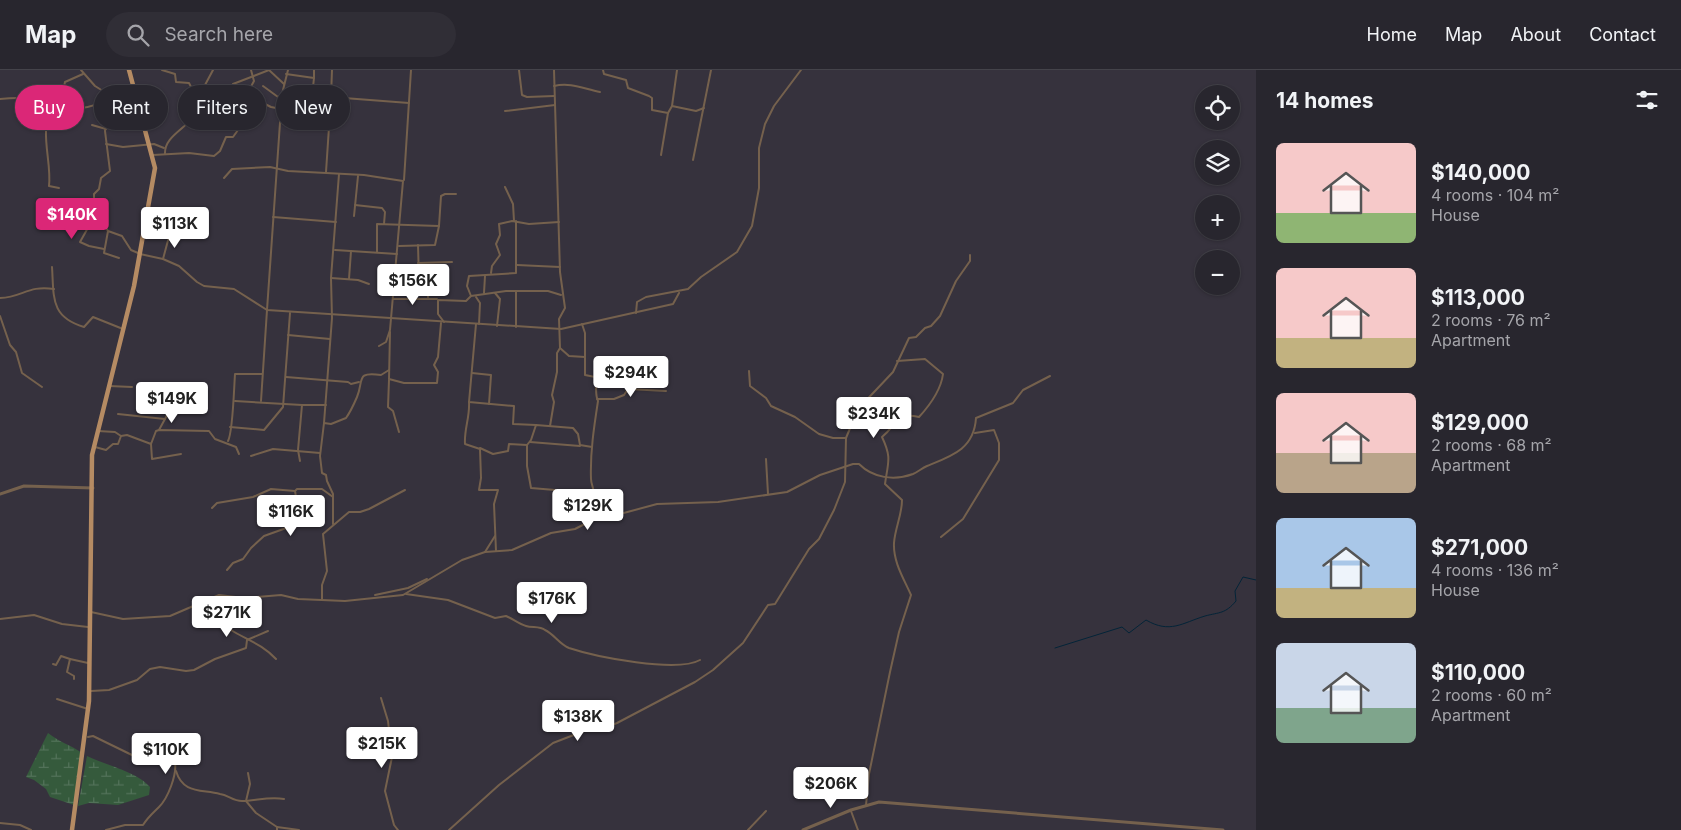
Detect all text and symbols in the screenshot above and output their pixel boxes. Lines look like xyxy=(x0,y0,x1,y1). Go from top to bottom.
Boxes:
search box xyxy=(106,12,456,57)
text: Map xyxy=(25,20,76,49)
icon: search xyxy=(124,21,152,49)
text: Search here xyxy=(164,23,273,46)
text: Home xyxy=(1367,24,1417,45)
text: Map xyxy=(1445,24,1482,45)
text: About xyxy=(1510,24,1561,45)
text: Contact xyxy=(1589,24,1656,45)
chip: Buy xyxy=(15,85,84,130)
chip: Rent xyxy=(94,85,168,130)
chip: Filters xyxy=(178,85,266,130)
chip: New xyxy=(276,85,350,130)
map controls xyxy=(1195,85,1240,295)
button: locate xyxy=(1195,85,1240,130)
icon: filters xyxy=(1633,86,1661,114)
text: 14 homes xyxy=(1276,88,1374,113)
button: layers xyxy=(1195,140,1240,185)
text: $140,000 xyxy=(1431,160,1530,185)
icon: home xyxy=(1316,163,1376,223)
text: 4 rooms · 104 m² xyxy=(1431,185,1559,205)
button: + xyxy=(1195,195,1240,240)
pin: $140K xyxy=(37,198,107,240)
text: $140K xyxy=(47,204,97,224)
text: House xyxy=(1431,205,1480,225)
pin: $113K xyxy=(140,206,210,249)
text: $113K xyxy=(152,213,198,233)
button: − xyxy=(1195,250,1240,295)
pin: $156K xyxy=(378,264,448,306)
text: $156K xyxy=(388,270,438,290)
text: $113,000 xyxy=(1431,285,1525,310)
icon: home xyxy=(1316,288,1376,348)
text: 2 rooms · 76 m² xyxy=(1431,310,1551,330)
text: Apartment xyxy=(1431,330,1511,350)
pin: $294K xyxy=(596,356,666,398)
text: $294K xyxy=(604,362,658,382)
pin: $149K xyxy=(137,382,207,424)
text: $149K xyxy=(147,388,197,408)
pin: $234K xyxy=(839,396,909,439)
text: $234K xyxy=(847,403,901,423)
text: $129,000 xyxy=(1431,410,1529,435)
icon: home xyxy=(1316,413,1376,473)
text: 2 rooms · 68 m² xyxy=(1431,435,1552,455)
text: Apartment xyxy=(1431,455,1511,475)
pin: $129K xyxy=(553,488,623,531)
pin: $116K xyxy=(256,494,326,537)
text: $129K xyxy=(563,495,613,515)
text: $116K xyxy=(268,501,314,521)
text: $271,000 xyxy=(1431,535,1528,560)
icon: home xyxy=(1316,538,1376,598)
text: 4 rooms · 136 m² xyxy=(1431,560,1559,580)
text: House xyxy=(1431,580,1480,600)
pin: $176K xyxy=(517,582,587,624)
text: $176K xyxy=(528,588,576,608)
pin: $271K xyxy=(192,596,262,638)
text: $271K xyxy=(203,602,251,622)
text: $110,000 xyxy=(1431,660,1525,685)
icon: home xyxy=(1316,663,1376,723)
text: 2 rooms · 60 m² xyxy=(1431,685,1552,705)
pin: $138K xyxy=(543,700,613,742)
text: Apartment xyxy=(1431,705,1511,725)
text: $138K xyxy=(553,706,603,726)
pin: $215K xyxy=(347,726,417,769)
pin: $110K xyxy=(131,732,201,775)
text: $215K xyxy=(357,733,407,753)
text: $110K xyxy=(143,739,189,759)
pin: $206K xyxy=(796,766,866,809)
text: $206K xyxy=(804,773,858,793)

